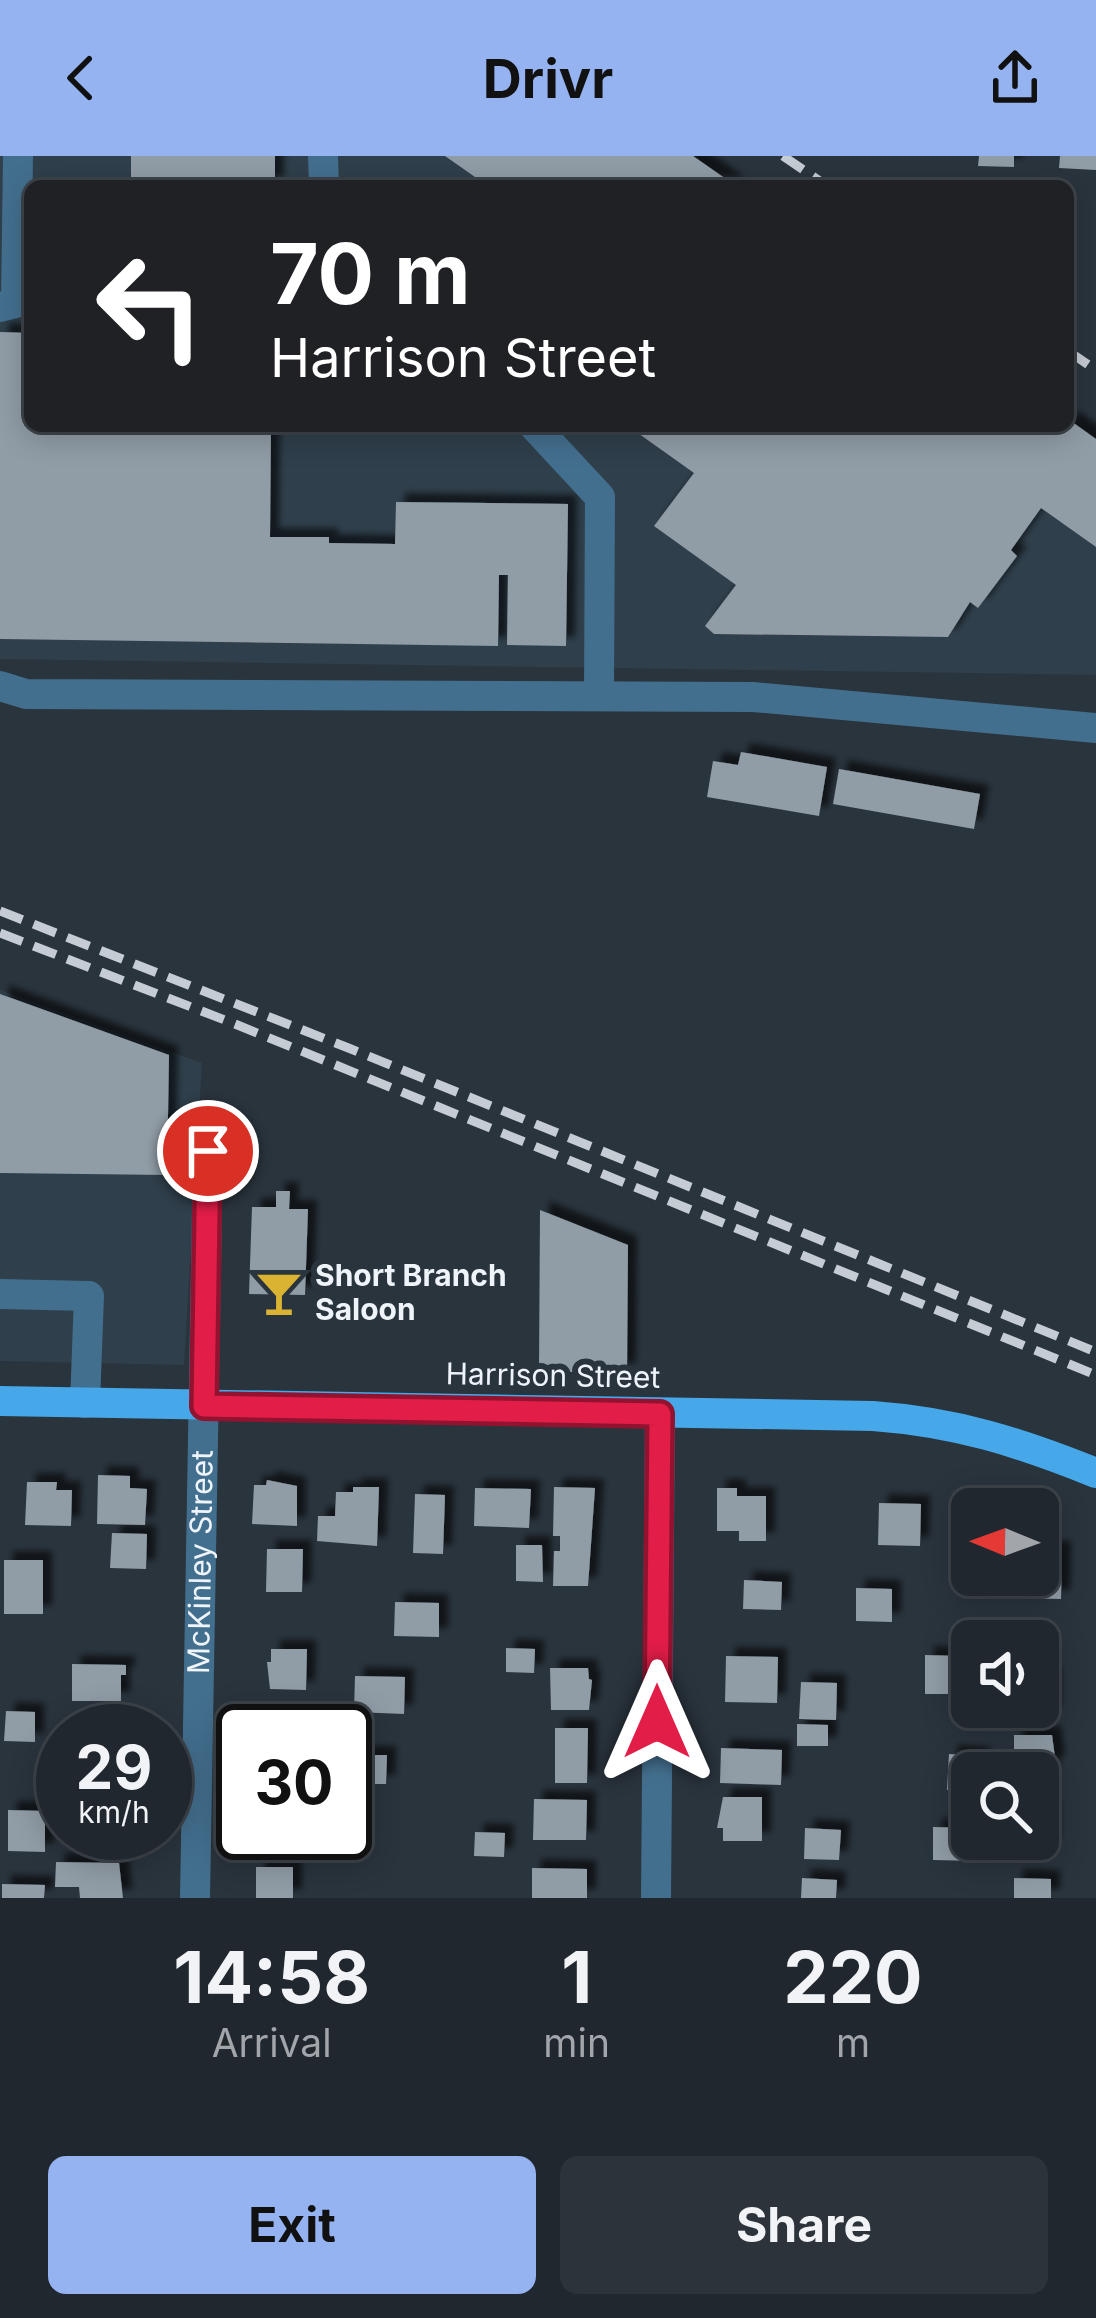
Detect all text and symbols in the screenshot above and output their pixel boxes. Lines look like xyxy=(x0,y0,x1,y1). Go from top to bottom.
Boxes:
icon: back xyxy=(48,45,114,111)
icon: share xyxy=(982,45,1048,111)
text: Drivr xyxy=(483,46,613,111)
text: 70 m xyxy=(270,223,471,324)
icon: left xyxy=(72,228,228,384)
text: Harrison Street xyxy=(270,325,656,390)
pin xyxy=(157,1100,259,1202)
icon: arrive xyxy=(175,1118,241,1184)
place label: Short Branch Saloon xyxy=(315,1257,507,1327)
bar icon: Short Branch Saloon xyxy=(254,1268,304,1318)
street label: Harrison Street xyxy=(445,1355,661,1395)
street label: McKinley Street xyxy=(180,1450,220,1674)
north arrow xyxy=(951,1488,1059,1596)
map controls xyxy=(951,1488,1059,1860)
button: sound xyxy=(951,1620,1059,1728)
position arrow xyxy=(594,1659,720,1785)
speed limit sign: 30 xyxy=(216,1704,372,1860)
text: 29 xyxy=(76,1731,152,1803)
button: search xyxy=(951,1752,1059,1860)
text: km/h xyxy=(78,1794,150,1830)
text: 14:58 xyxy=(173,1933,370,2020)
text: 1 xyxy=(561,1933,592,2020)
text: 220 xyxy=(783,1933,923,2020)
text: Arrival xyxy=(212,2019,332,2066)
text: min xyxy=(543,2019,610,2066)
text: m xyxy=(836,2019,870,2066)
button: Exit xyxy=(48,2156,536,2294)
button: Share xyxy=(560,2156,1048,2294)

